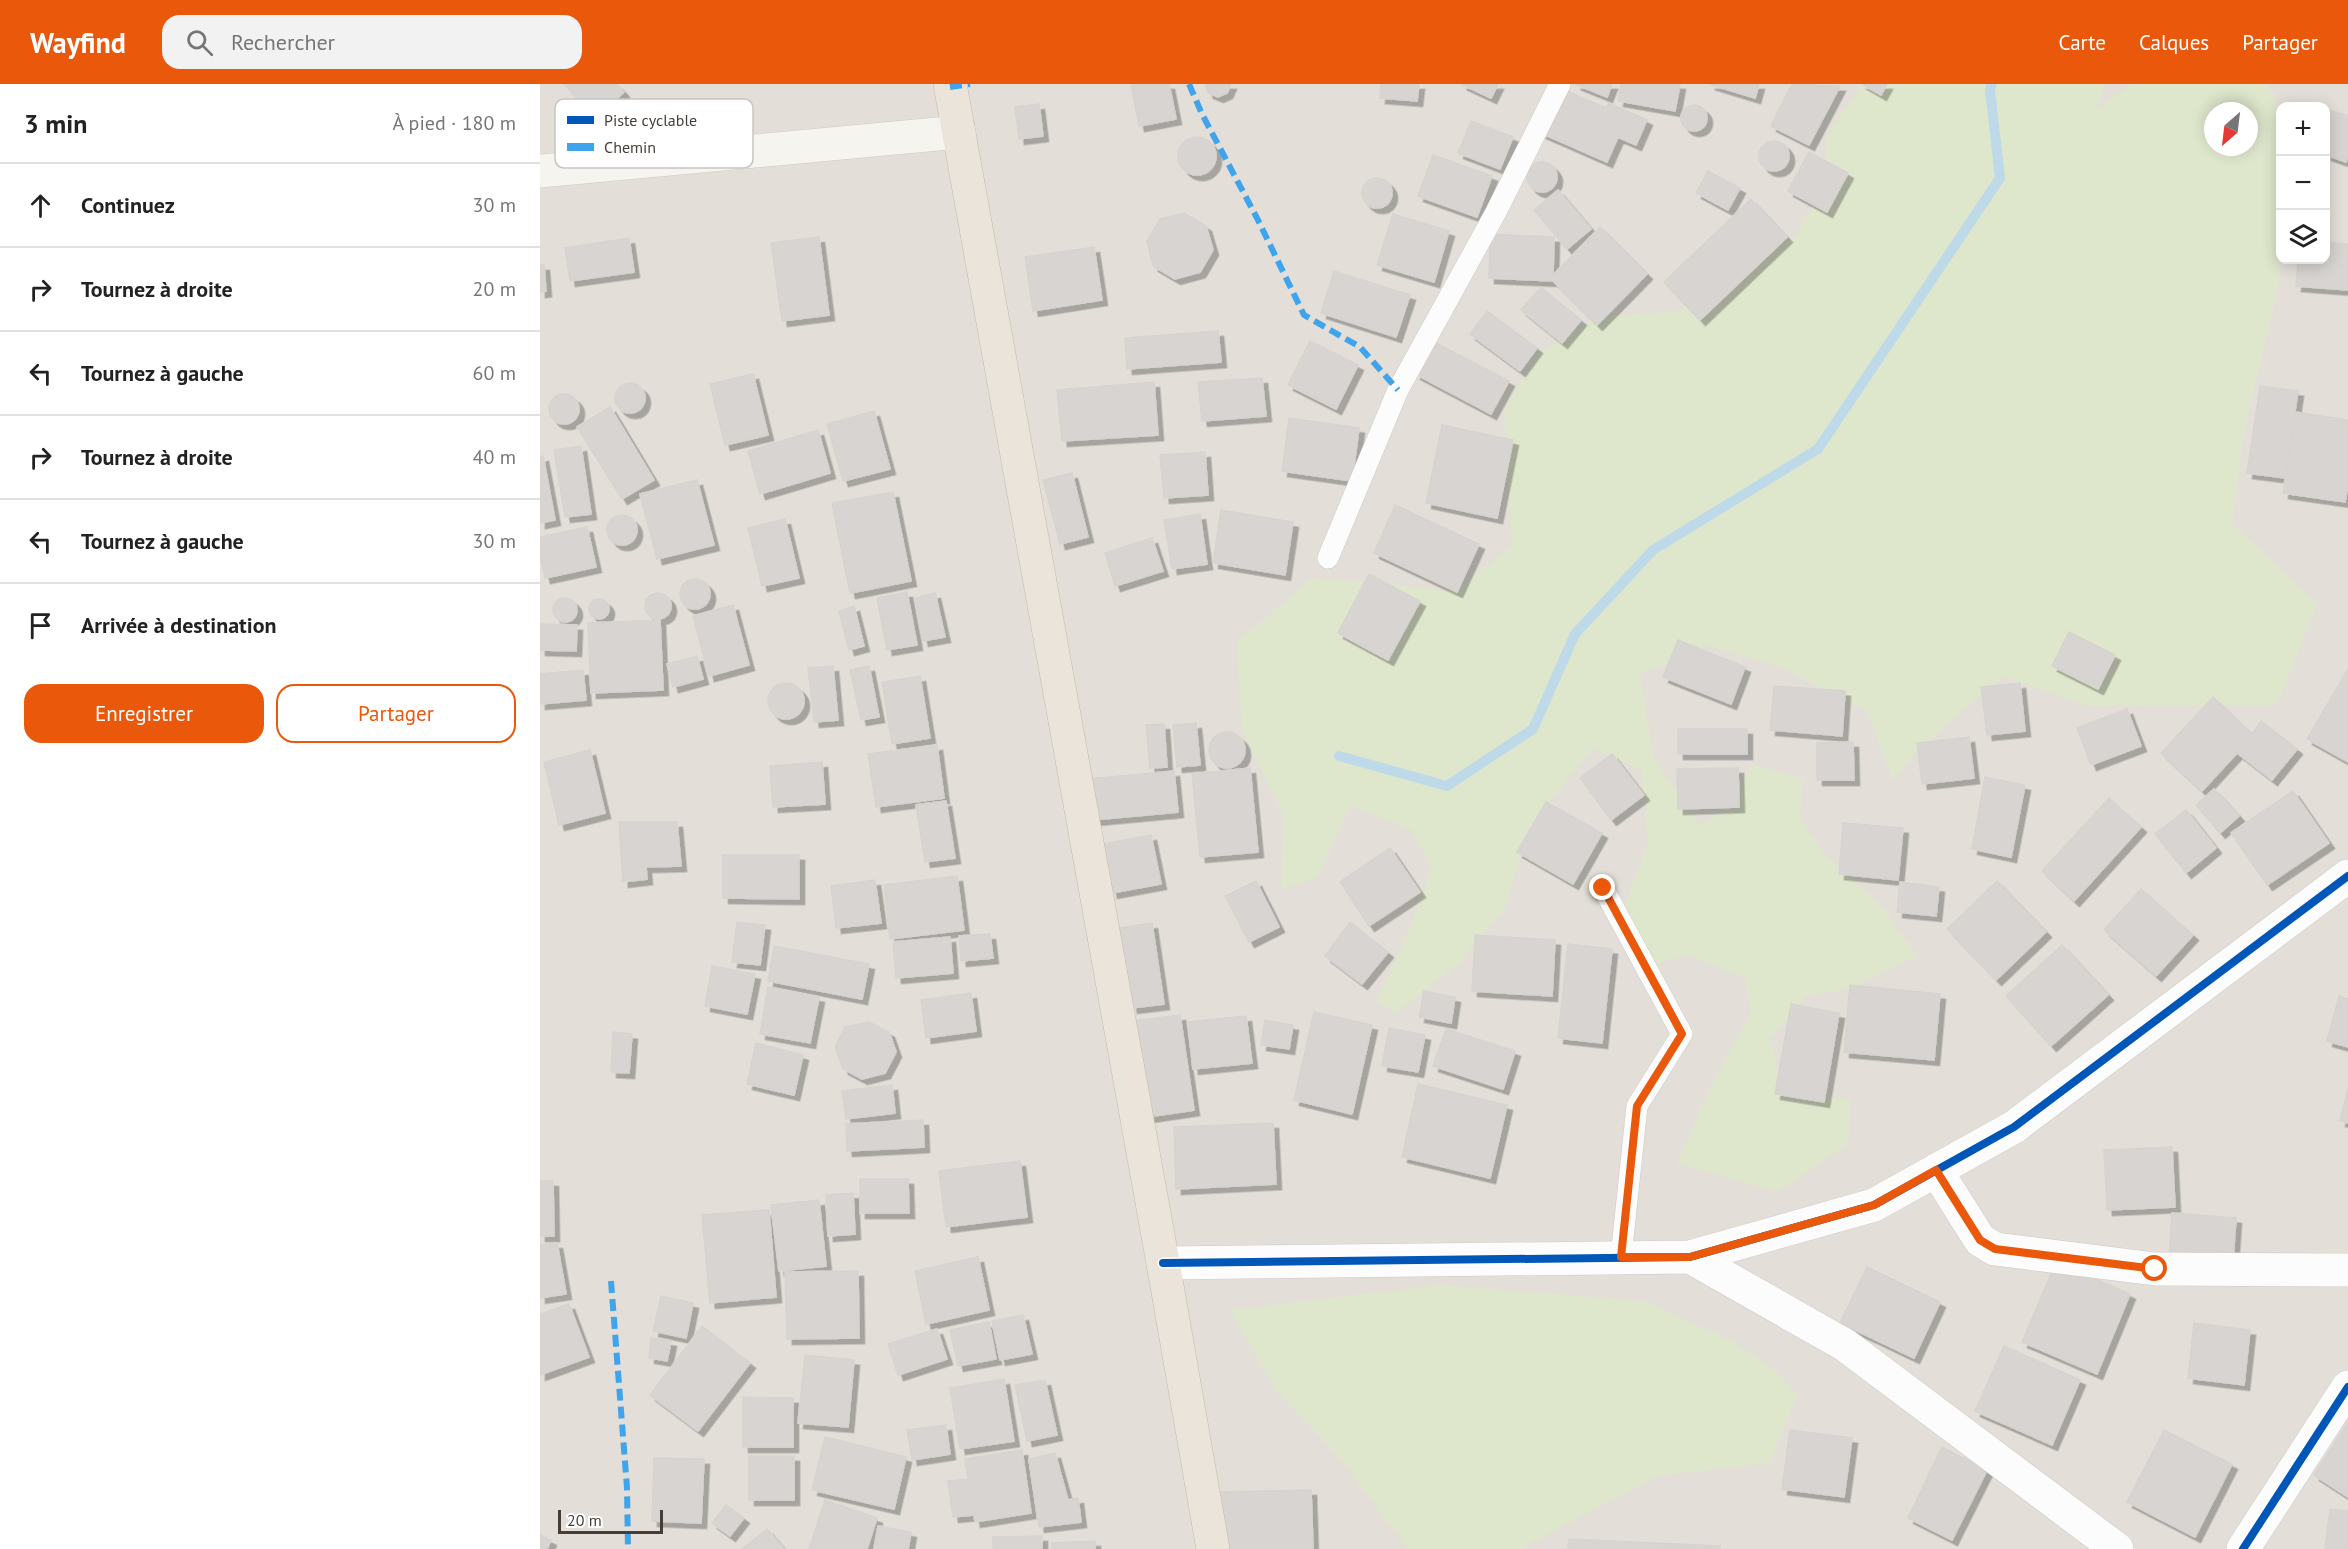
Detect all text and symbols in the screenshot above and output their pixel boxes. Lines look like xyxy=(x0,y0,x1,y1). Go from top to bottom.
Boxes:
search box xyxy=(162,15,582,69)
text: Wayfind xyxy=(30,24,126,61)
icon: search xyxy=(183,26,216,59)
text: Rechercher xyxy=(231,28,335,56)
text: Carte xyxy=(2059,29,2106,56)
text: Calques xyxy=(2139,29,2209,56)
text: Partager xyxy=(2242,29,2318,56)
legend xyxy=(555,99,753,168)
north arrow xyxy=(2204,102,2258,156)
map controls xyxy=(2276,102,2330,264)
button: + xyxy=(2276,102,2330,156)
text: 3 min xyxy=(24,107,87,140)
text: À pied · 180 m xyxy=(392,110,516,136)
text: Piste cyclable xyxy=(604,110,697,130)
text: Chemin xyxy=(604,137,656,157)
button: − xyxy=(2276,156,2330,210)
icon: ahead xyxy=(24,189,57,222)
text: Continuez xyxy=(81,191,175,219)
text: 30 m xyxy=(473,192,516,218)
button: layers xyxy=(2276,210,2330,264)
icon: right xyxy=(24,273,57,306)
text: Tournez à droite xyxy=(81,275,233,303)
text: 20 m xyxy=(473,276,516,302)
icon: left xyxy=(24,357,57,390)
text: Tournez à gauche xyxy=(81,359,244,387)
text: 60 m xyxy=(473,360,516,386)
icon: right xyxy=(24,441,57,474)
text: Tournez à droite xyxy=(81,443,233,471)
text: 40 m xyxy=(473,444,516,470)
icon: left xyxy=(24,525,57,558)
text: Tournez à gauche xyxy=(81,527,244,555)
text: 30 m xyxy=(473,528,516,554)
icon: arrive xyxy=(24,609,57,642)
text: Arrivée à destination xyxy=(81,611,277,639)
button: Enregistrer xyxy=(24,684,264,743)
button: Partager xyxy=(276,684,516,743)
route end xyxy=(1589,874,1615,900)
route start xyxy=(2141,1255,2167,1281)
scale bar xyxy=(558,1507,663,1534)
text: 20 m xyxy=(567,1510,602,1530)

